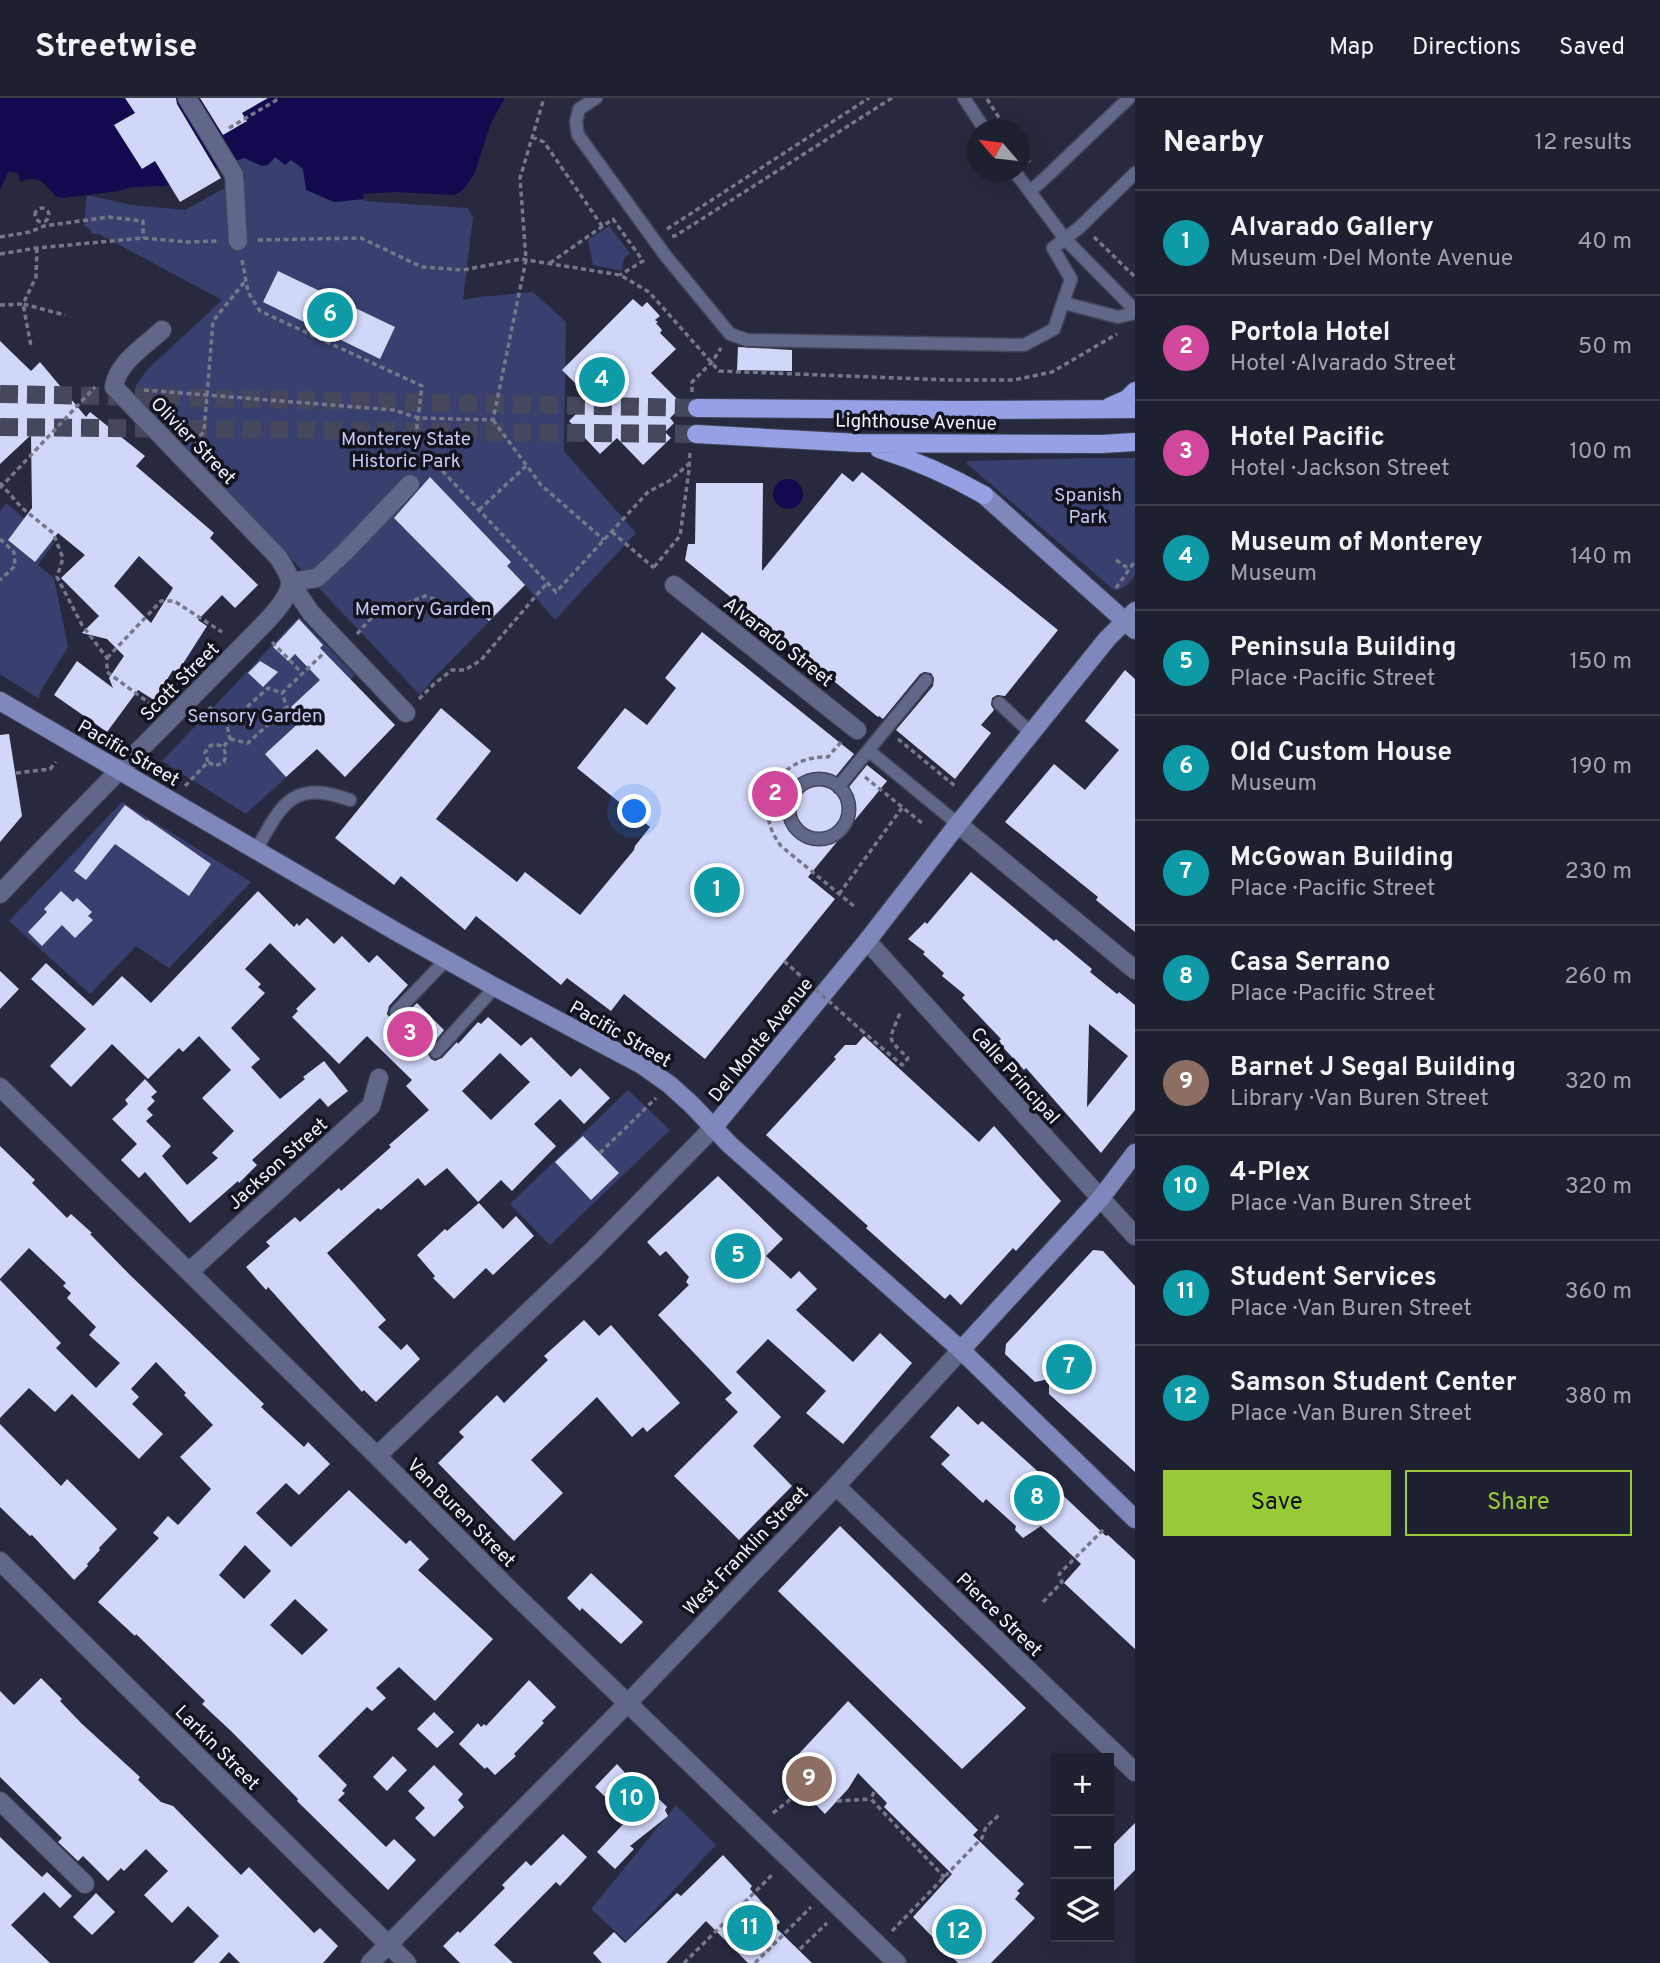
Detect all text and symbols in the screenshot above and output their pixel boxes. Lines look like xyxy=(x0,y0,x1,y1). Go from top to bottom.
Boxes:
text: Streetwise xyxy=(35,27,197,69)
text: Map xyxy=(1329,33,1374,63)
text: Directions xyxy=(1412,33,1521,63)
text: Saved xyxy=(1559,33,1625,63)
north arrow xyxy=(967,119,1030,182)
text: Nearby xyxy=(1163,125,1264,162)
text: 12 results xyxy=(1535,129,1632,158)
text: Alvarado Gallery xyxy=(1230,212,1434,245)
text: 1 xyxy=(1181,228,1191,257)
text: 40 m xyxy=(1578,228,1632,257)
text: Museum · Del Monte Avenue xyxy=(1230,245,1513,274)
pin: 6 xyxy=(307,289,353,341)
text: Portola Hotel xyxy=(1230,317,1390,350)
text: 2 xyxy=(1179,333,1193,362)
text: 50 m xyxy=(1578,333,1632,362)
text: Hotel · Alvarado Street xyxy=(1230,350,1456,379)
pin: 4 xyxy=(579,354,625,406)
street label: Olivier Street xyxy=(145,392,240,490)
street label: Lighthouse Avenue xyxy=(835,410,997,436)
text: Hotel Pacific xyxy=(1230,422,1385,455)
park label: Monterey State Historic Park xyxy=(341,428,471,474)
text: 3 xyxy=(1179,438,1193,467)
text: 100 m xyxy=(1569,438,1632,467)
text: Hotel · Jackson Street xyxy=(1230,455,1450,484)
park label: Spanish Park xyxy=(1054,484,1122,530)
text: Museum of Monterey xyxy=(1230,527,1483,560)
text: 4 xyxy=(1179,543,1193,572)
text: 140 m xyxy=(1570,543,1632,572)
text: Museum xyxy=(1230,560,1317,589)
street label: Alvarado Street xyxy=(718,592,837,693)
park label: Memory Garden xyxy=(355,598,491,622)
text: Peninsula Building xyxy=(1230,632,1457,665)
street label: Scott Street xyxy=(136,638,225,727)
text: 5 xyxy=(1179,648,1193,677)
text: 150 m xyxy=(1570,648,1632,677)
text: Place · Pacific Street xyxy=(1230,665,1435,694)
park label: Sensory Garden xyxy=(187,705,323,729)
street label: Pacific Street xyxy=(73,715,183,793)
text: Old Custom House xyxy=(1230,737,1452,770)
text: 6 xyxy=(1179,753,1193,782)
text: 190 m xyxy=(1570,753,1632,782)
pin: 2 xyxy=(752,768,798,820)
text: Museum xyxy=(1230,770,1317,799)
your location xyxy=(617,794,651,828)
text: McGowan Building xyxy=(1230,842,1454,875)
text: 7 xyxy=(1180,858,1192,887)
text: 230 m xyxy=(1565,858,1632,887)
pin: 1 xyxy=(694,864,740,916)
text: Place · Pacific Street xyxy=(1230,875,1435,904)
text: Casa Serrano xyxy=(1230,947,1391,980)
text: 8 xyxy=(1179,963,1193,992)
text: 260 m xyxy=(1565,963,1632,992)
street label: Del Monte Avenue xyxy=(704,973,819,1107)
text: Place · Pacific Street xyxy=(1230,980,1435,1009)
street label: Pacific Street xyxy=(565,996,675,1074)
pin: 3 xyxy=(387,1008,433,1060)
street label: Calle Principal xyxy=(965,1023,1064,1130)
text: Barnet J Segal Building xyxy=(1230,1052,1516,1085)
text: 9 xyxy=(1179,1068,1193,1097)
text: 320 m xyxy=(1565,1068,1632,1097)
text: Library · Van Buren Street xyxy=(1230,1085,1489,1114)
street label: Jackson Street xyxy=(223,1113,333,1216)
text: 4-Plex xyxy=(1230,1157,1310,1190)
text: 10 xyxy=(1174,1173,1198,1202)
text: 320 m xyxy=(1565,1173,1632,1202)
text: Place · Van Buren Street xyxy=(1230,1190,1472,1219)
pin: 5 xyxy=(715,1230,761,1282)
text: Student Services xyxy=(1230,1262,1437,1295)
text: 11 xyxy=(1177,1278,1195,1307)
text: 360 m xyxy=(1565,1278,1632,1307)
text: Place · Van Buren Street xyxy=(1230,1295,1472,1324)
pin: 7 xyxy=(1046,1341,1092,1393)
text: Samson Student Center xyxy=(1230,1367,1517,1400)
text: 12 xyxy=(1174,1383,1198,1412)
text: 380 m xyxy=(1565,1383,1632,1412)
text: Place · Van Buren Street xyxy=(1230,1400,1472,1429)
street label: Van Buren Street xyxy=(401,1454,520,1573)
button: Save xyxy=(1163,1470,1391,1536)
button: Share xyxy=(1405,1470,1632,1536)
pin: 8 xyxy=(1014,1472,1060,1524)
street label: West Franklin Street xyxy=(679,1482,814,1621)
street label: Pierce Street xyxy=(950,1568,1047,1663)
street label: Larkin Street xyxy=(169,1701,264,1796)
pin: 9 xyxy=(786,1753,832,1805)
map controls xyxy=(1051,1753,1114,1942)
button: + xyxy=(1051,1753,1114,1816)
pin: 10 xyxy=(609,1773,655,1825)
button: − xyxy=(1051,1816,1114,1879)
button: layers xyxy=(1051,1879,1114,1942)
pin: 11 xyxy=(727,1902,773,1954)
pin: 12 xyxy=(936,1906,982,1958)

